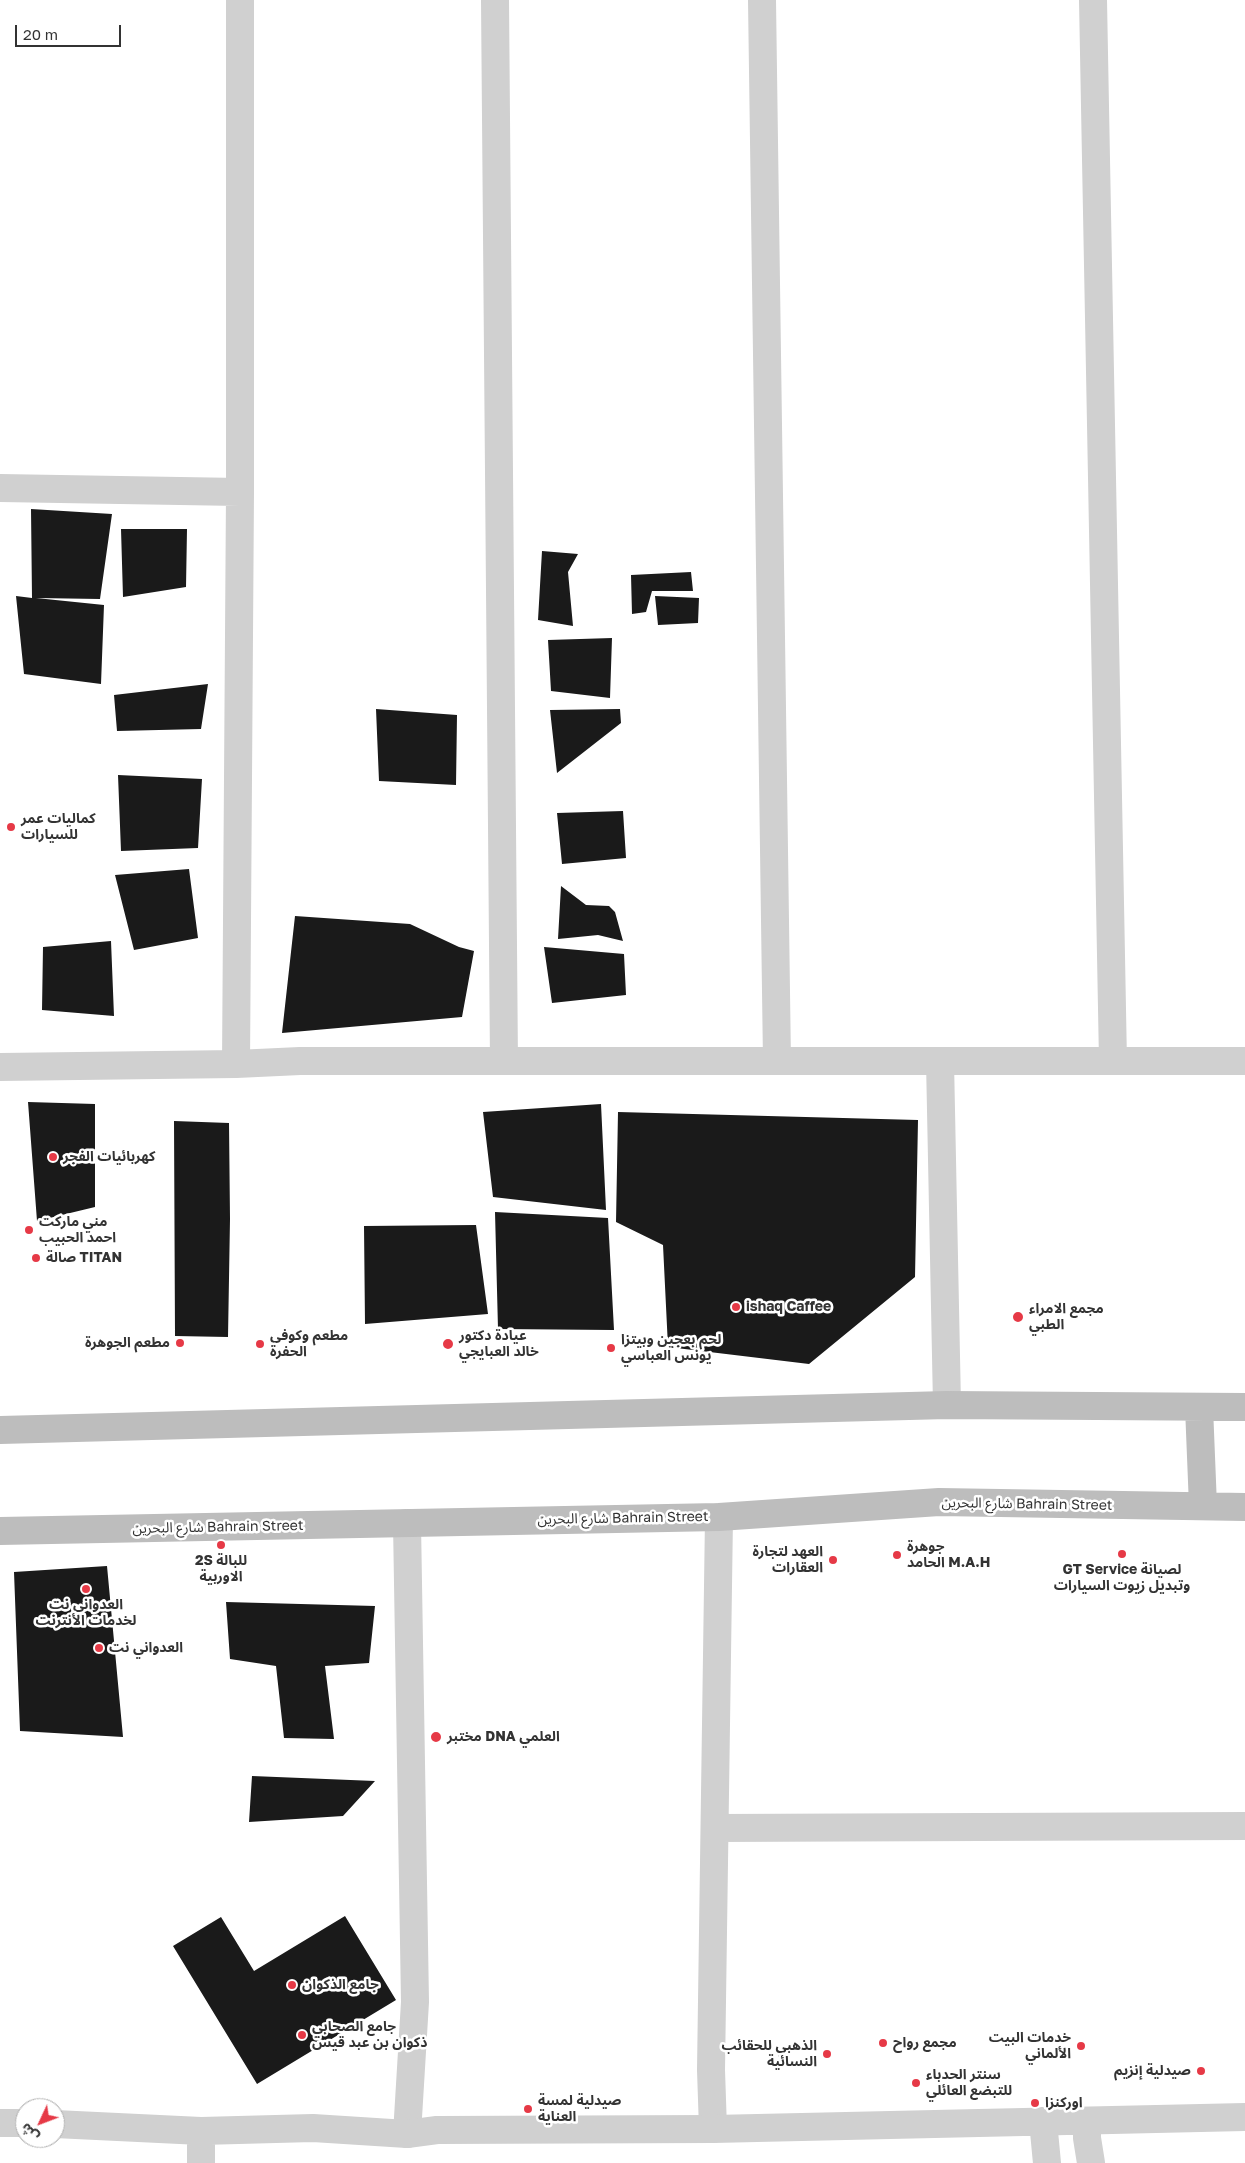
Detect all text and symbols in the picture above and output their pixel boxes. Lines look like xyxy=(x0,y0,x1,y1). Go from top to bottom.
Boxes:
scale bar xyxy=(18,15,124,47)
text: 20 m xyxy=(23,25,58,43)
place label: كماليات عمر للسيارات xyxy=(21,811,96,844)
marker: كماليات عمر للسيارات xyxy=(5,821,17,833)
place label: كهربائيات الفجر xyxy=(63,1149,155,1165)
marker: كهربائيات الفجر xyxy=(47,1151,59,1163)
place label: مني ماركت احمد الحبيب xyxy=(39,1214,116,1246)
marker: مني ماركت احمد الحبيب xyxy=(23,1224,35,1236)
place label: صالة TITAN xyxy=(46,1250,122,1266)
marker: صالة TITAN xyxy=(30,1252,42,1264)
place label: ishaq Caffee xyxy=(746,1299,831,1315)
marker: ishaq Caffee xyxy=(730,1301,742,1313)
place label: مجمع الامراء الطبي xyxy=(1029,1301,1104,1334)
marker: مجمع الامراء الطبي xyxy=(1011,1310,1025,1324)
place label: مطعم وكوفي الحفرة xyxy=(270,1328,348,1360)
place label: عيادة دكتور خالد العبايجي xyxy=(459,1328,539,1360)
place label: لحم بعجين وبيتزا يونس العباسي xyxy=(621,1332,722,1364)
place label: مطعم الجوهرة xyxy=(85,1335,170,1351)
marker: مطعم الجوهرة xyxy=(174,1337,186,1349)
marker: عيادة دكتور خالد العبايجي xyxy=(441,1337,455,1351)
marker: مطعم وكوفي الحفرة xyxy=(254,1338,266,1350)
marker: لحم بعجين وبيتزا يونس العباسي xyxy=(605,1342,617,1354)
street label: شارع البحرين Bahrain Street xyxy=(941,1494,1113,1514)
street label: شارع البحرين Bahrain Street xyxy=(537,1508,709,1528)
street label: شارع البحرين Bahrain Street xyxy=(132,1517,304,1537)
marker: 2S للبالة الاوربية xyxy=(215,1539,227,1551)
place label: جوهرة الحامد M.A.H xyxy=(907,1539,990,1571)
place label: العهد لتجارة العقارات xyxy=(753,1544,823,1576)
marker: GT Service لصيانة وتبديل زيوت السيارات xyxy=(1116,1548,1128,1560)
marker: جوهرة الحامد M.A.H xyxy=(891,1549,903,1561)
place label: 2S للبالة الاوربية xyxy=(195,1553,247,1585)
marker: العهد لتجارة العقارات xyxy=(827,1554,839,1566)
place label: GT Service لصيانة وتبديل زيوت السيارات xyxy=(1054,1562,1190,1594)
marker: العدواني نت لخدمات الأنترنت xyxy=(80,1583,92,1595)
place label: العدواني نت لخدمات الأنترنت xyxy=(36,1597,136,1630)
place label: العدواني نت xyxy=(109,1640,183,1656)
marker: العدواني نت xyxy=(93,1642,105,1654)
place label: مختبر DNA العلمي xyxy=(447,1729,560,1745)
marker: مختبر DNA العلمي xyxy=(429,1730,443,1744)
place label: جامع الذكوان xyxy=(302,1977,379,1993)
marker: جامع الذكوان xyxy=(286,1979,298,1991)
place label: جامع الصحابي ذكوان بن عبد قيس xyxy=(312,2019,427,2052)
marker: جامع الصحابي ذكوان بن عبد قيس xyxy=(296,2029,308,2041)
place label: خدمات البيت الألماني xyxy=(989,2030,1071,2062)
place label: مجمع رواح xyxy=(893,2035,957,2051)
marker: مجمع رواح xyxy=(877,2037,889,2049)
place label: الذهبي للحقائب النسائية xyxy=(722,2038,817,2070)
marker: خدمات البيت الألماني xyxy=(1075,2040,1087,2052)
marker: الذهبي للحقائب النسائية xyxy=(821,2048,833,2060)
place label: صيدلية إنزيم xyxy=(1114,2063,1191,2079)
marker: صيدلية إنزيم xyxy=(1195,2065,1207,2077)
place label: سنتر الحدباء للتبضع العائلي xyxy=(926,2067,1012,2100)
marker: سنتر الحدباء للتبضع العائلي xyxy=(910,2077,922,2089)
place label: صيدلية لمسة العناية xyxy=(538,2093,621,2126)
place label: اوركنزا xyxy=(1045,2095,1082,2111)
marker: اوركنزا xyxy=(1029,2097,1041,2109)
north arrow xyxy=(15,2098,65,2148)
marker: صيدلية لمسة العناية xyxy=(522,2103,534,2115)
text: ش xyxy=(17,2120,42,2146)

